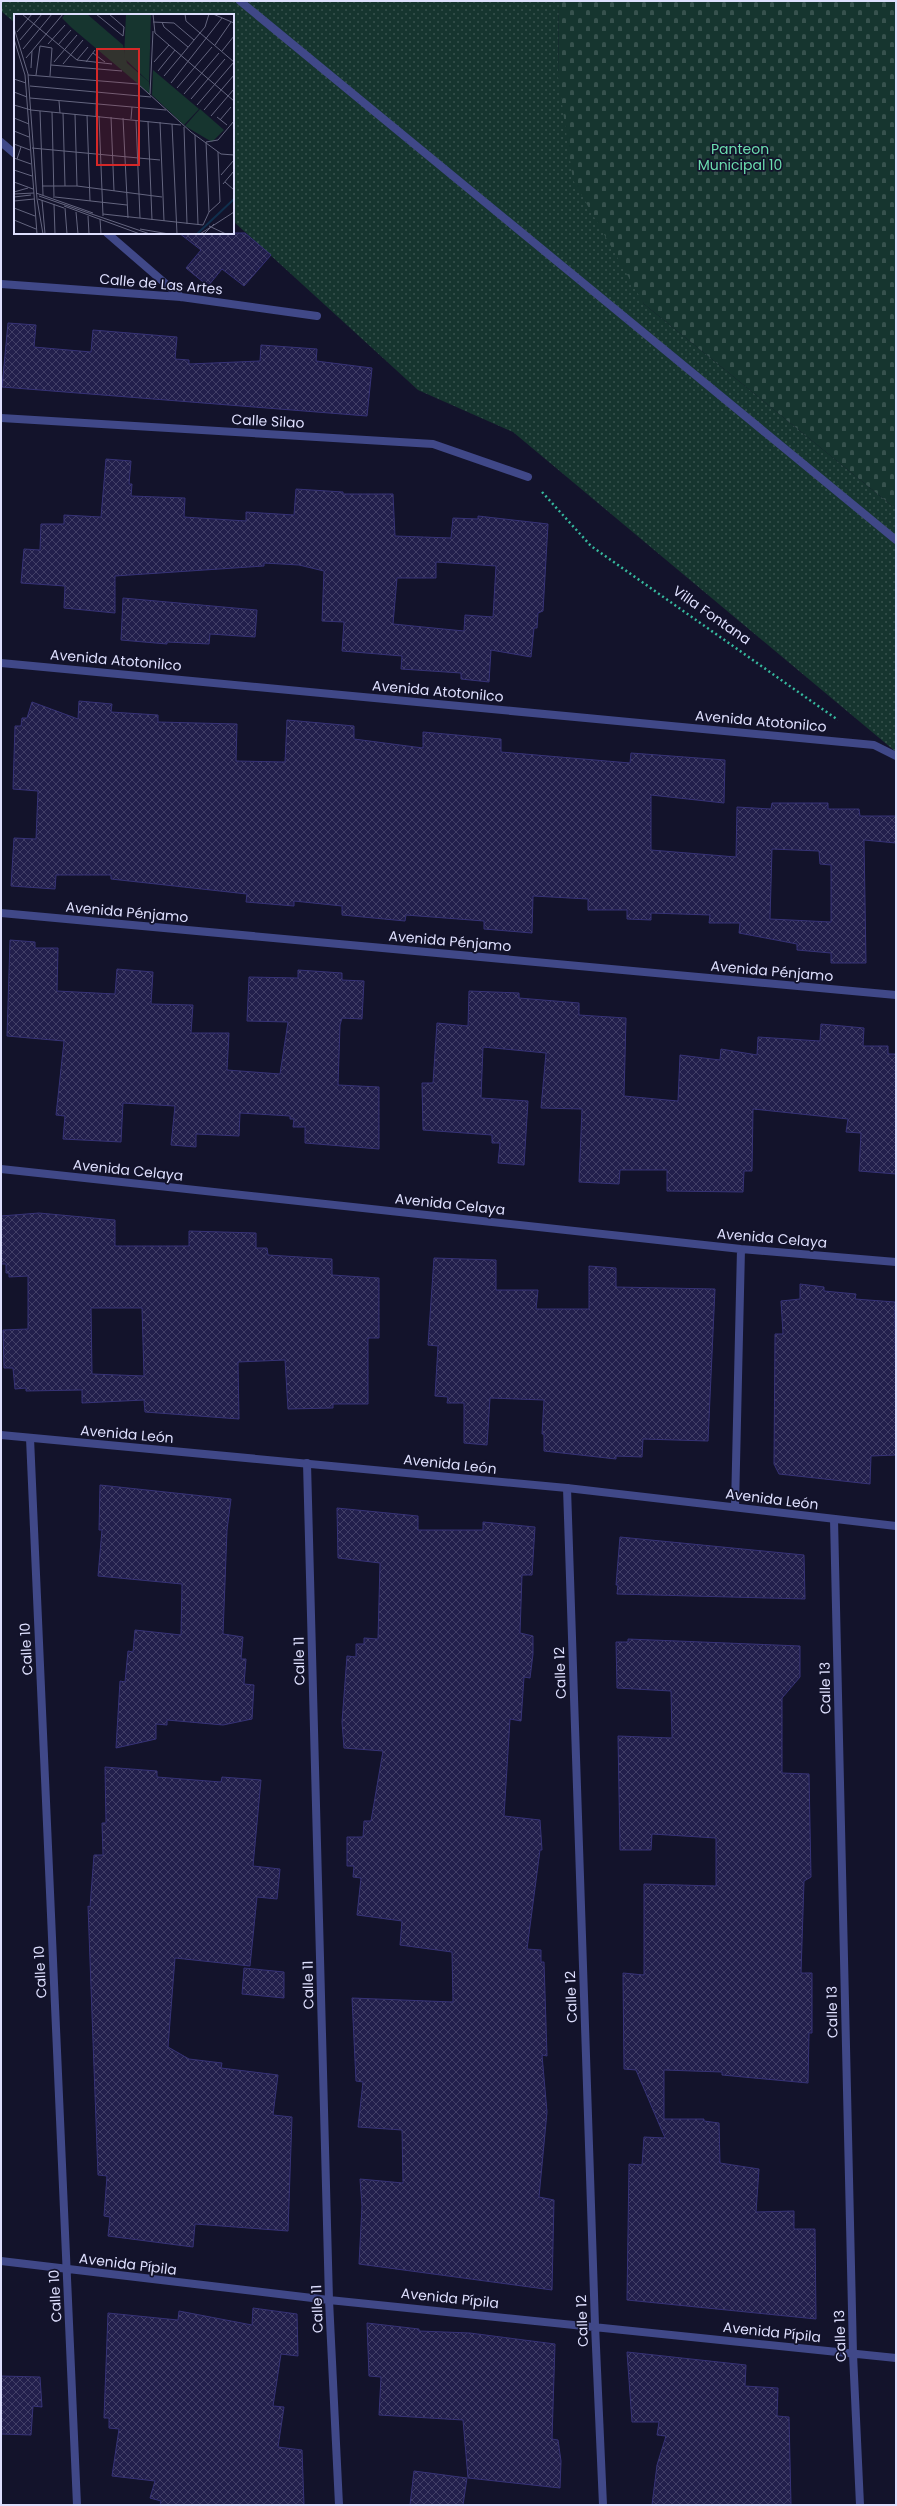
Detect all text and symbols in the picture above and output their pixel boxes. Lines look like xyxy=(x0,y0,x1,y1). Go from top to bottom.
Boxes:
inset map xyxy=(14,14,234,234)
park label: Panteon Municipal 10 xyxy=(698,139,782,175)
street label: Calle de Las Artes xyxy=(98,269,224,299)
street label: Calle Silao xyxy=(231,409,305,433)
street label: Villa Fontana xyxy=(669,581,755,649)
street label: Avenida Atotonilco xyxy=(49,644,183,676)
street label: Avenida Atotonilco xyxy=(371,675,505,707)
street label: Avenida Atotonilco xyxy=(694,705,828,737)
street label: Avenida Pénjamo xyxy=(65,897,189,927)
street label: Avenida Pénjamo xyxy=(388,926,512,956)
street label: Avenida Pénjamo xyxy=(710,956,834,986)
street label: Avenida Celaya xyxy=(72,1154,184,1186)
street label: Avenida Celaya xyxy=(394,1188,506,1220)
street label: Avenida Celaya xyxy=(716,1223,828,1253)
street label: Avenida León xyxy=(79,1420,175,1448)
street label: Avenida León xyxy=(402,1449,498,1479)
street label: Avenida León xyxy=(724,1483,820,1515)
street label: Calle 10 xyxy=(15,1622,37,1676)
street label: Calle 11 xyxy=(289,1637,309,1685)
street label: Calle 12 xyxy=(549,1647,571,1699)
street label: Calle 13 xyxy=(815,1662,835,1714)
street label: Calle 10 xyxy=(29,1945,51,1999)
street label: Calle 11 xyxy=(298,1961,318,2009)
street label: Calle 12 xyxy=(560,1971,582,2023)
street label: Calle 13 xyxy=(822,1986,842,2038)
street label: Avenida Pípila xyxy=(78,2248,178,2280)
street label: Calle 10 xyxy=(44,2269,66,2323)
street label: Avenida Pípila xyxy=(400,2283,500,2313)
street label: Calle 11 xyxy=(306,2284,328,2334)
street label: Calle 12 xyxy=(571,2295,593,2347)
street label: Calle 13 xyxy=(829,2310,851,2362)
street label: Avenida Pípila xyxy=(722,2317,822,2347)

